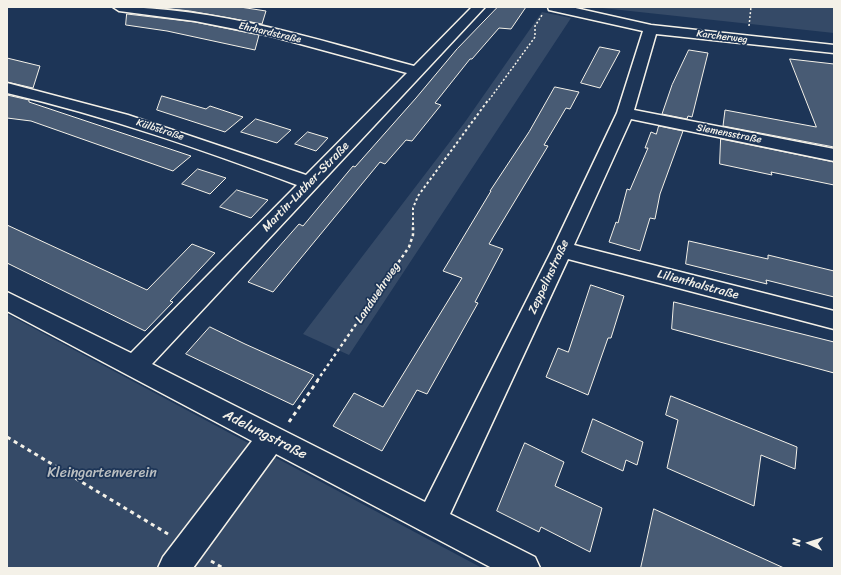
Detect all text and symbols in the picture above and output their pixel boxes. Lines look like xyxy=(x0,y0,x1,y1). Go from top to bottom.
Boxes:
street label: Ehrhardstraße xyxy=(238,20,302,46)
street label: Karcherweg xyxy=(696,28,748,46)
street label: Külbstraße xyxy=(135,117,185,143)
street label: Siemensstraße xyxy=(695,122,763,146)
street label: Martin-Luther-Straße xyxy=(259,139,353,235)
street label: Zeppelinstraße xyxy=(525,237,573,317)
street label: Landwehrweg xyxy=(352,260,404,326)
street label: Lilienthalstraße xyxy=(656,267,740,303)
street label: Adelungstraße xyxy=(220,407,310,463)
park label: Kleingartenverein xyxy=(47,465,157,481)
north arrow xyxy=(789,523,829,563)
text: N xyxy=(787,538,806,547)

